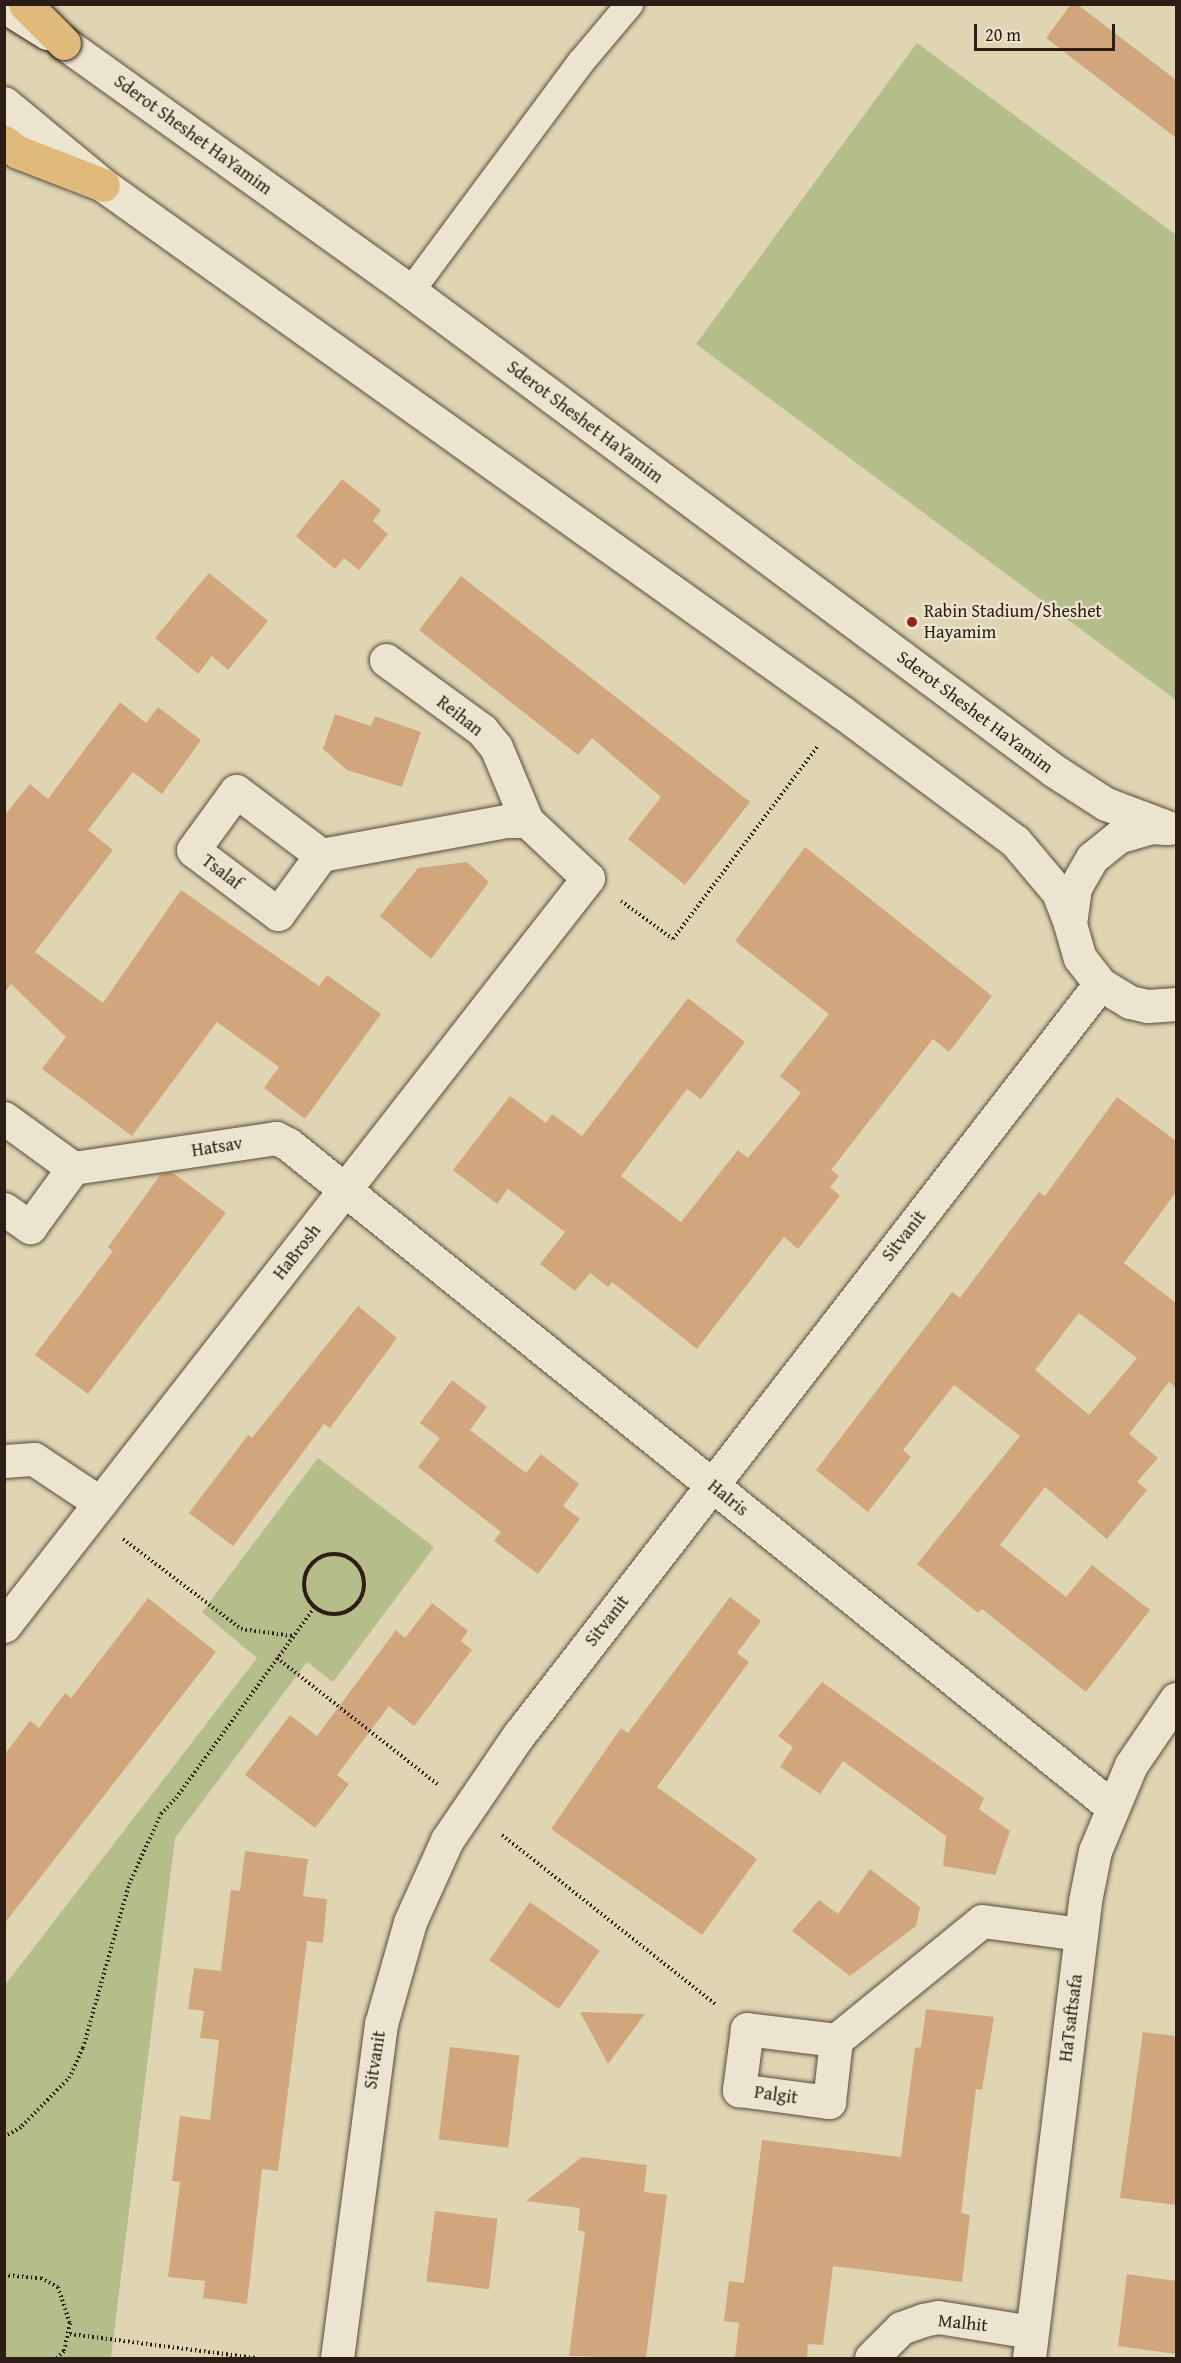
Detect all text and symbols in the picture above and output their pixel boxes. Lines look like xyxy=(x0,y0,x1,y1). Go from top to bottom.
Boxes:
scale bar xyxy=(977,12,1118,50)
text: 20 m xyxy=(985,21,1021,48)
street label: Sderot Sheshet HaYamim xyxy=(110,70,276,200)
street label: Sderot Sheshet HaYamim xyxy=(503,356,667,488)
place label: Rabin Stadium/Sheshet Hayamim xyxy=(924,601,1102,644)
marker: Rabin Stadium/Sheshet Hayamim xyxy=(905,615,919,629)
street label: Sderot Sheshet HaYamim xyxy=(893,646,1057,778)
street label: Reihan xyxy=(433,691,487,741)
street label: Tsalaf xyxy=(197,850,247,894)
street label: Hatsav xyxy=(190,1132,244,1162)
street label: Sitvanit xyxy=(877,1206,931,1266)
street label: HaBrosh xyxy=(269,1220,325,1284)
street label: HaIris xyxy=(703,1475,753,1521)
street label: Sitvanit xyxy=(580,1591,634,1651)
street label: HaTsaftsafa xyxy=(1055,1973,1087,2063)
street label: Sitvanit xyxy=(360,2029,390,2091)
street label: Palgit xyxy=(753,2081,799,2109)
street label: Malhit xyxy=(937,2310,989,2336)

